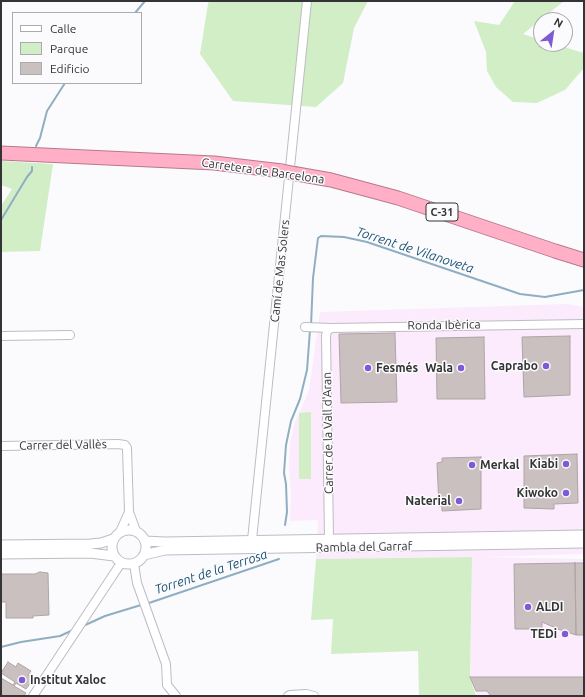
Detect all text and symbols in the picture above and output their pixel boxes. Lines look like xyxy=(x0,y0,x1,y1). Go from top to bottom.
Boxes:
legend xyxy=(12,12,142,84)
north arrow xyxy=(533,12,573,52)
text: N xyxy=(552,15,565,30)
text: Calle xyxy=(50,22,76,35)
text: Parque xyxy=(50,42,88,55)
text: Edificio xyxy=(50,62,90,75)
street label: Carretera de Barcelona xyxy=(201,155,325,187)
road number: C-31 xyxy=(426,203,458,221)
street label: Camí de Mas Solers xyxy=(267,219,293,323)
water label: Torrent de Vilanoveta xyxy=(354,224,476,276)
street label: Ronda Ibèrica xyxy=(407,317,481,333)
place label: Caprabo xyxy=(491,359,538,373)
place label: Fesmés xyxy=(376,361,418,375)
place label: Wala xyxy=(425,361,453,375)
marker: Caprabo xyxy=(541,361,551,371)
marker: Fesmés xyxy=(363,363,373,373)
marker: Wala xyxy=(456,363,466,373)
street label: Carrer de la Vall d'Aran xyxy=(320,372,336,494)
street label: Carrer del Vallès xyxy=(19,437,107,453)
place label: Kiabi xyxy=(529,457,558,471)
place label: Merkal xyxy=(480,458,519,472)
marker: Kiabi xyxy=(561,459,571,469)
marker: Merkal xyxy=(467,460,477,470)
place label: Kiwoko xyxy=(517,486,558,500)
marker: Kiwoko xyxy=(561,488,571,498)
place label: Naterial xyxy=(405,494,451,508)
marker: Naterial xyxy=(454,496,464,506)
street label: Rambla del Garraf xyxy=(316,539,412,555)
water label: Torrent de la Terrosa xyxy=(153,546,269,598)
place label: ALDI xyxy=(536,600,563,614)
marker: ALDI xyxy=(523,602,533,612)
place label: TEDi xyxy=(531,627,557,641)
marker: TEDi xyxy=(560,629,570,639)
place label: Institut Xaloc xyxy=(30,673,106,687)
marker: Institut Xaloc xyxy=(17,675,27,685)

